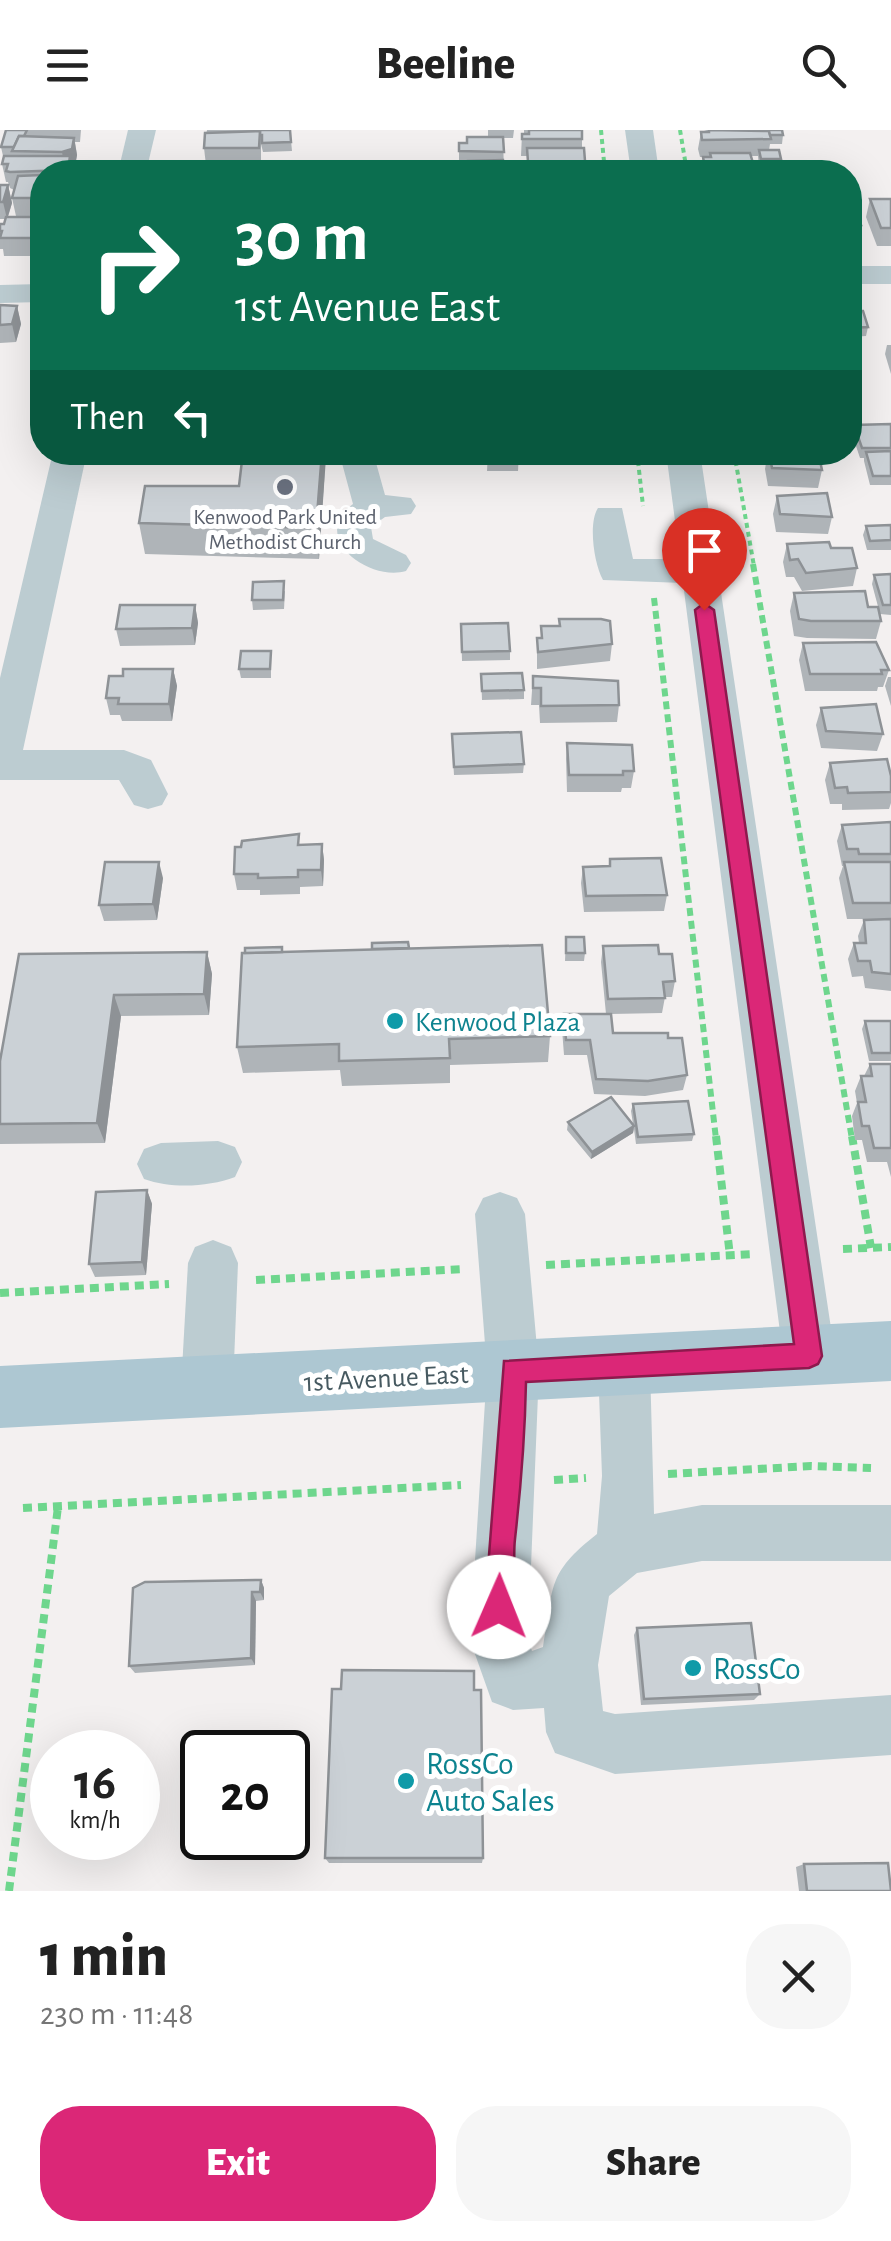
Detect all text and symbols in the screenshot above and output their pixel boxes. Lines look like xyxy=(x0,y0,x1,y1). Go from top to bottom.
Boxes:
icon: menu xyxy=(40,38,95,93)
icon: search xyxy=(796,38,851,93)
text: Beeline xyxy=(376,42,515,87)
icon: right xyxy=(70,200,200,330)
text: 30 m xyxy=(235,203,369,273)
text: 1st Avenue East xyxy=(235,285,500,330)
icon: left xyxy=(165,390,220,445)
text: Then xyxy=(70,399,145,437)
marker: Kenwood Park United Methodist Church xyxy=(274,476,296,498)
place label: Kenwood Park United Methodist Church xyxy=(193,506,377,553)
pin xyxy=(662,508,747,611)
icon: arrive xyxy=(677,523,732,578)
place label: Kenwood Plaza xyxy=(415,1009,581,1037)
marker: Kenwood Plaza xyxy=(384,1010,406,1032)
street label: 1st Avenue East xyxy=(303,1361,469,1397)
position arrow xyxy=(447,1555,551,1659)
place label: RossCo xyxy=(713,1653,801,1685)
marker: RossCo xyxy=(682,1657,704,1679)
speed limit sign: 20 xyxy=(180,1730,310,1860)
place label: RossCo Auto Sales xyxy=(426,1748,555,1817)
text: 16 xyxy=(74,1758,116,1808)
marker: RossCo Auto Sales xyxy=(395,1770,417,1792)
text: km/h xyxy=(69,1808,121,1833)
button: close xyxy=(746,1924,851,2029)
text: 1 min xyxy=(40,1927,168,1987)
text: 230 m · 11:48 xyxy=(40,1998,193,2030)
button: Exit xyxy=(40,2106,436,2221)
button: Share xyxy=(456,2106,851,2221)

